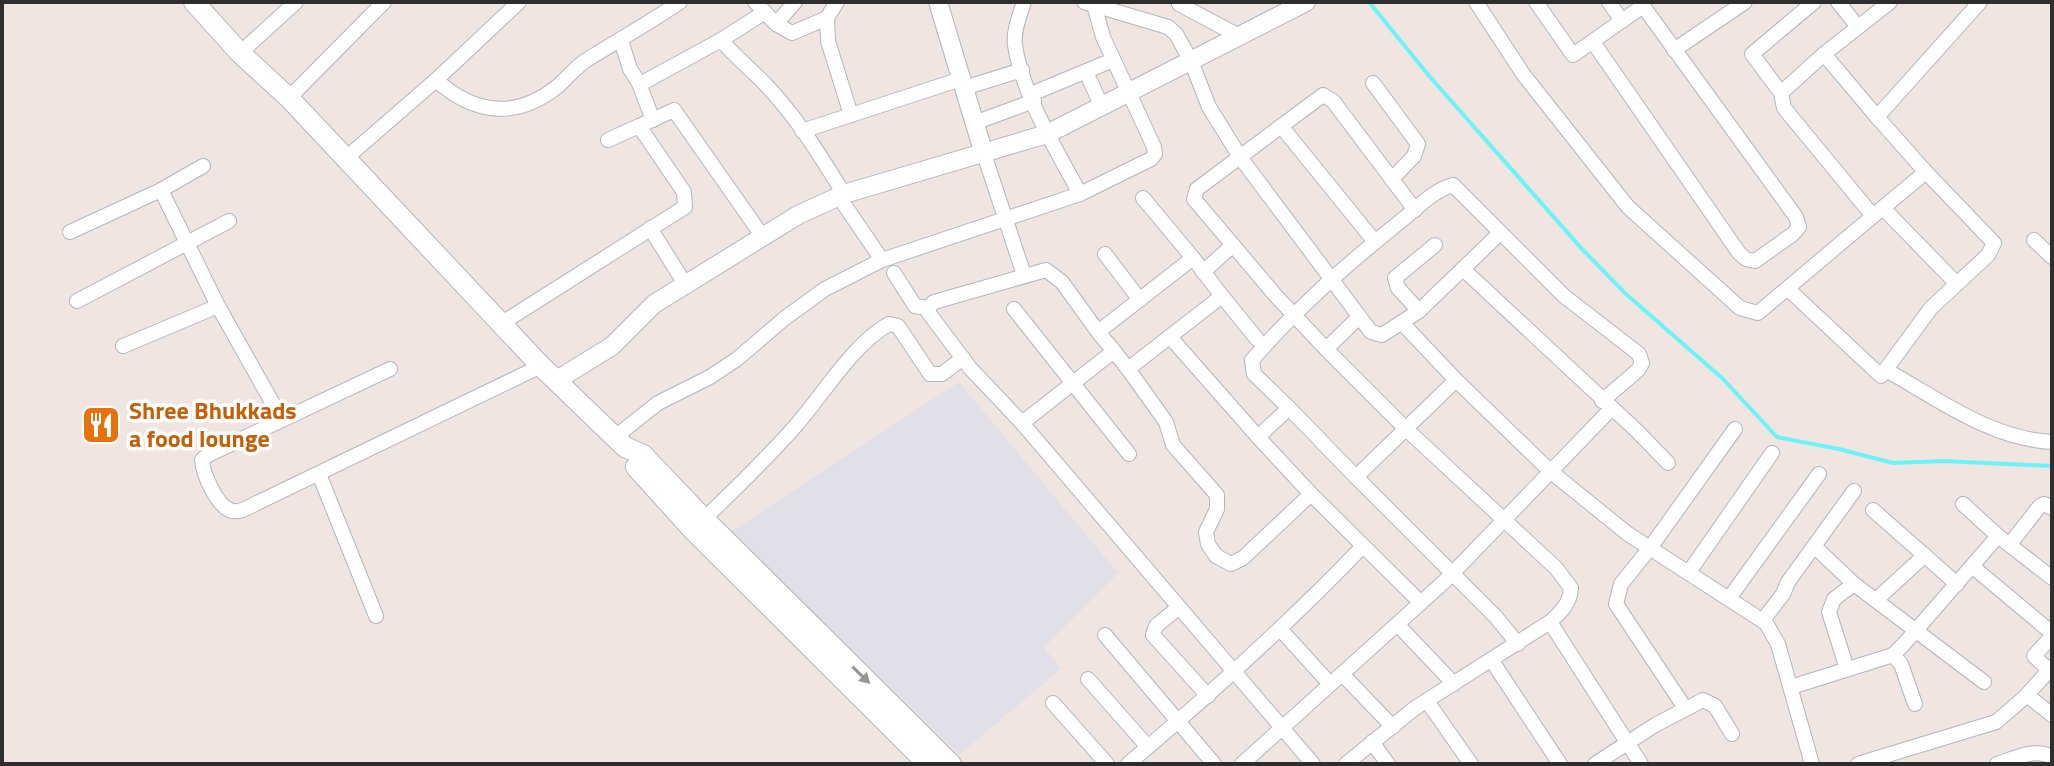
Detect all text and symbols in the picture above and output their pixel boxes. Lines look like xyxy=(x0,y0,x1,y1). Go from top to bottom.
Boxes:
place label: Shree Bhukkads a food lounge xyxy=(129,392,297,456)
restaurant icon: Shree Bhukkads a food lounge xyxy=(80,404,122,446)
one-way arrow xyxy=(851,665,870,684)

